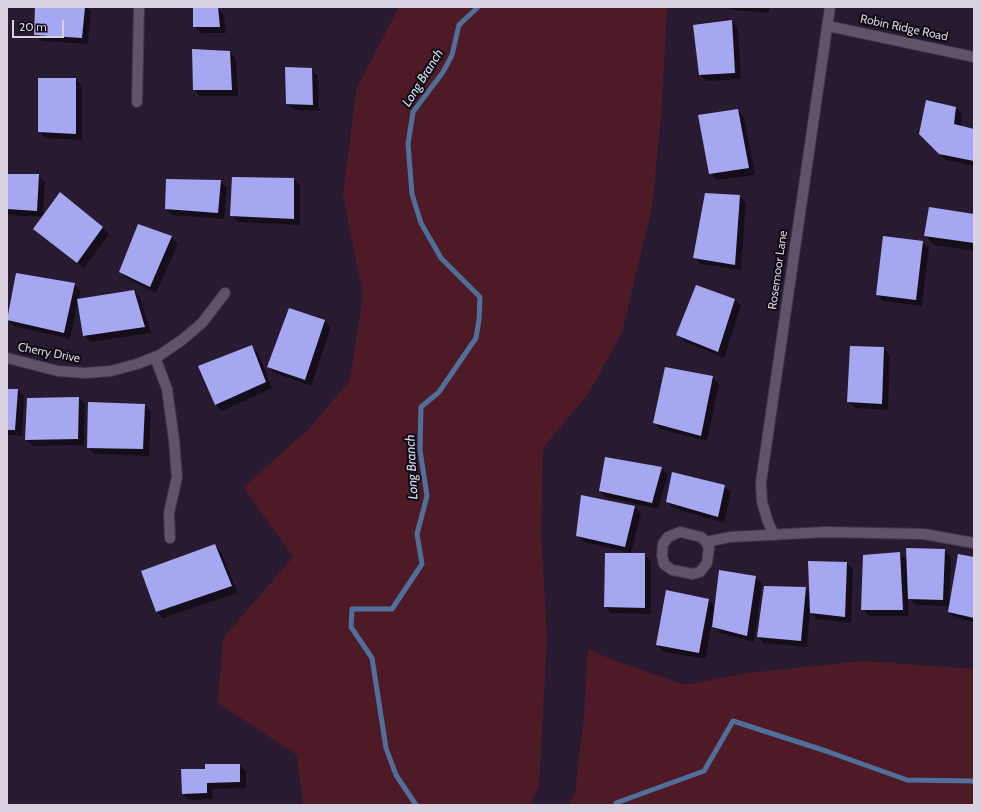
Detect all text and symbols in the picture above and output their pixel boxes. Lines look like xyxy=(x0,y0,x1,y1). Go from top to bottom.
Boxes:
scale bar xyxy=(14,12,66,38)
street label: Robin Ridge Road xyxy=(859,12,949,44)
text: 20 m xyxy=(19,19,47,34)
water label: Long Branch xyxy=(399,46,447,110)
street label: Rosemoor Lane xyxy=(765,230,791,310)
street label: Cherry Drive xyxy=(17,340,81,366)
water label: Long Branch xyxy=(403,434,421,500)

